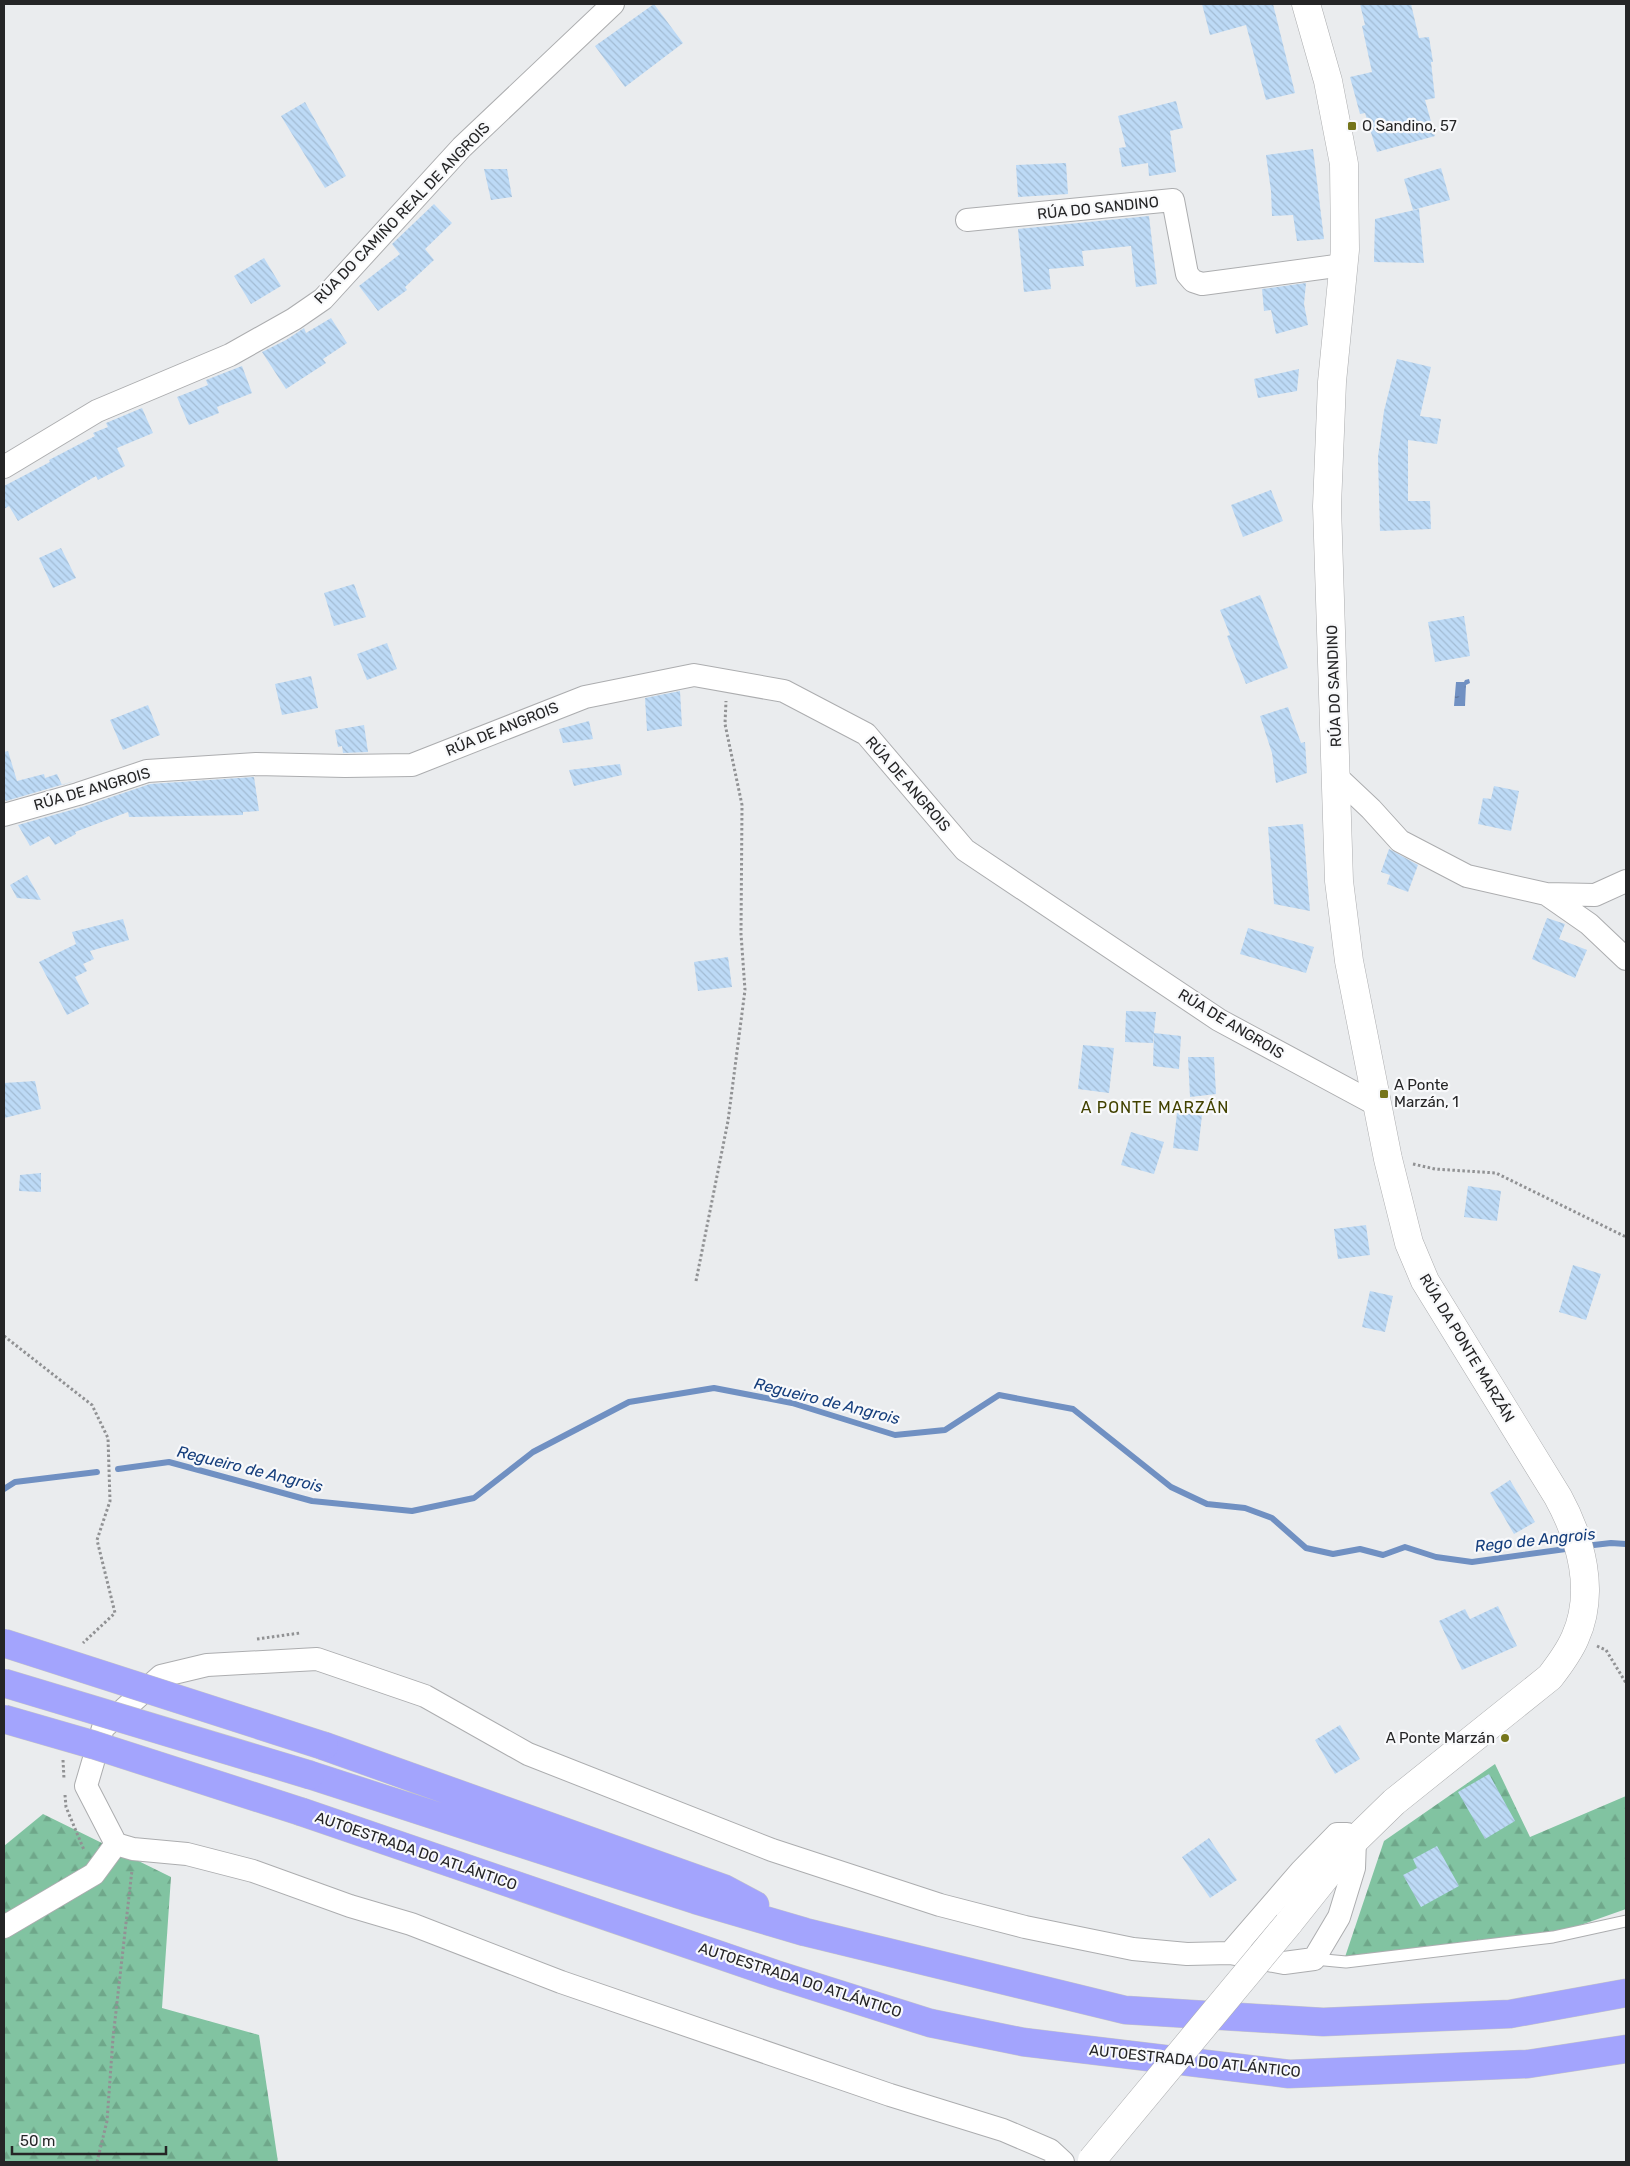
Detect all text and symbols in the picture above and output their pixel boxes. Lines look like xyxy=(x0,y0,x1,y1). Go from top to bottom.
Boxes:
place label: O Sandino, 57 xyxy=(1362,117,1457,135)
street label: RÚA DO CAMIÑO REAL DE ANGROIS xyxy=(310,119,494,307)
marker: O Sandino, 57 xyxy=(1346,120,1358,132)
street label: RÚA DO SANDINO xyxy=(1036,193,1160,223)
street label: RÚA DO SANDINO xyxy=(1323,625,1345,747)
street label: RÚA DE ANGROIS xyxy=(443,698,561,760)
street label: RÚA DE ANGROIS xyxy=(862,733,954,835)
street label: RÚA DE ANGROIS xyxy=(32,764,152,814)
street label: RÚA DE ANGROIS xyxy=(1175,985,1287,1063)
place label: A Ponte Marzán, 1 xyxy=(1394,1076,1459,1111)
marker: A Ponte Marzán, 1 xyxy=(1378,1088,1390,1100)
district label: A PONTE MARZÁN xyxy=(1081,1098,1229,1117)
street label: RÚA DA PONTE MARZÁN xyxy=(1416,1271,1518,1425)
water label: Regueiro de Angrois xyxy=(752,1374,902,1428)
water label: Regueiro de Angrois xyxy=(175,1442,325,1496)
water label: Rego de Angrois xyxy=(1474,1524,1596,1556)
place label: A Ponte Marzán xyxy=(1386,1729,1495,1747)
marker: A Ponte Marzán xyxy=(1499,1732,1511,1744)
street label: AUTOESTRADA DO ATLÁNTICO xyxy=(313,1808,519,1894)
street label: AUTOESTRADA DO ATLÁNTICO xyxy=(696,1939,904,2021)
street label: AUTOESTRADA DO ATLÁNTICO xyxy=(1088,2041,1302,2081)
scale bar xyxy=(12,2124,166,2156)
text: 50 m xyxy=(20,2132,55,2150)

